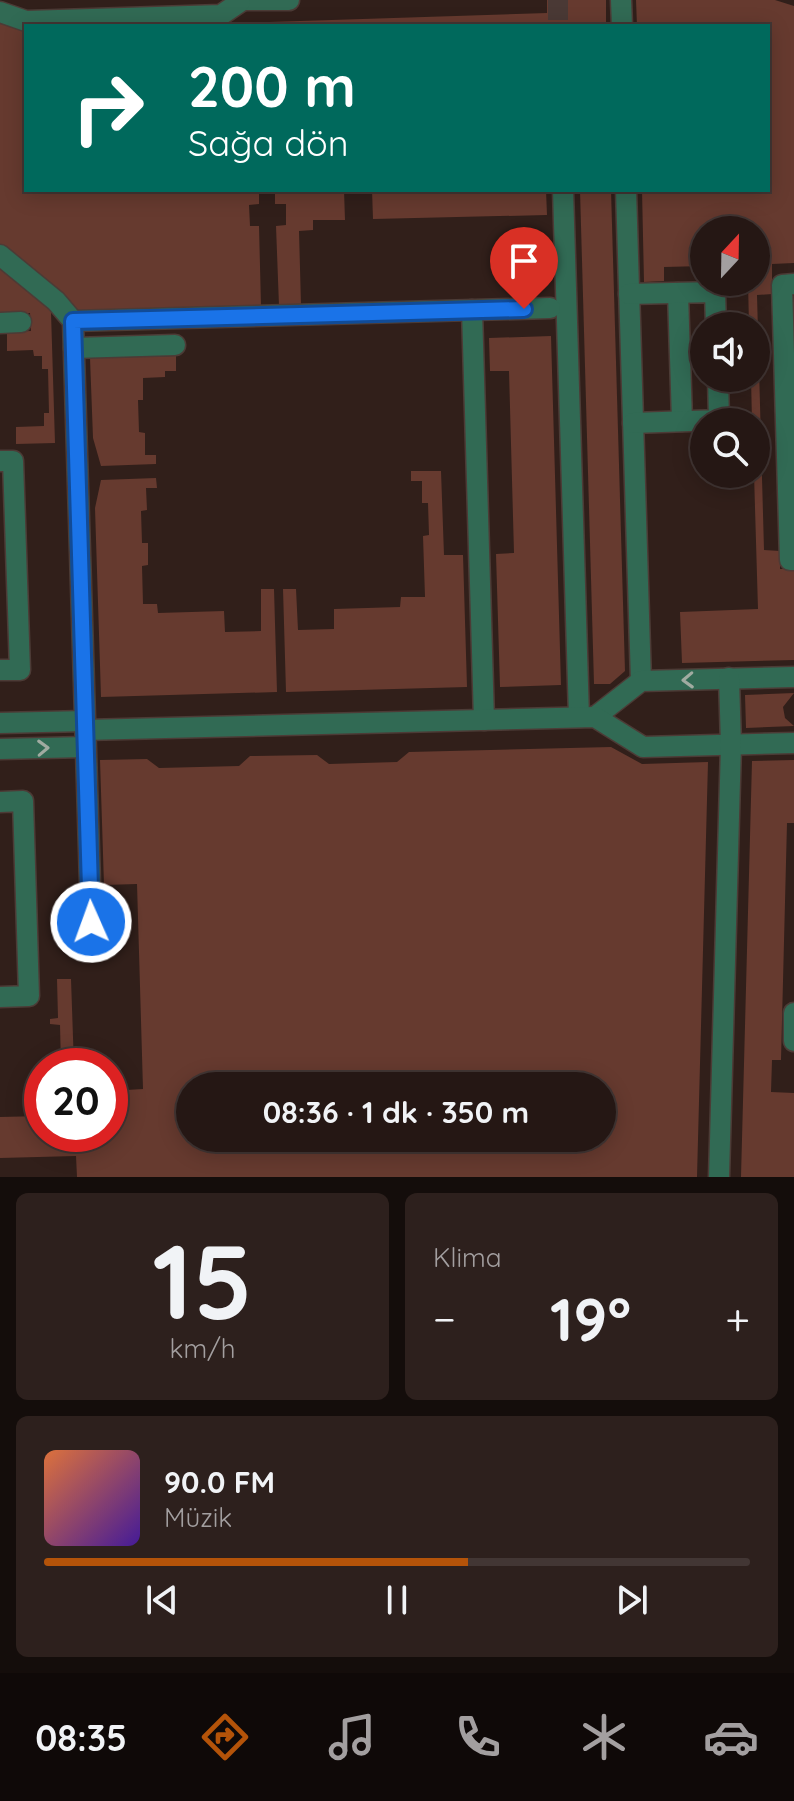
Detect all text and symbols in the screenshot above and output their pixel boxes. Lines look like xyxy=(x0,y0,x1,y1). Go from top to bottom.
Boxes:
text: 200 m xyxy=(188,51,356,121)
icon: right xyxy=(56,56,160,160)
text: Sağa dön xyxy=(188,120,349,165)
north arrow xyxy=(690,216,770,296)
map controls xyxy=(690,216,770,488)
pin xyxy=(490,227,558,309)
icon: arrive xyxy=(502,239,546,283)
button: sound xyxy=(690,312,770,392)
button: search xyxy=(690,408,770,488)
one-way arrow xyxy=(681,671,694,688)
one-way arrow xyxy=(37,739,50,756)
position arrow xyxy=(49,880,133,964)
speed limit sign: 20 xyxy=(24,1048,128,1152)
text: 08:36 · 1 dk · 350 m xyxy=(263,1093,529,1131)
text: 15 xyxy=(152,1215,253,1345)
text: Klima xyxy=(433,1241,502,1274)
text: 19° xyxy=(550,1281,631,1356)
text: − xyxy=(433,1291,456,1346)
text: + xyxy=(725,1291,750,1346)
text: km/h xyxy=(170,1332,235,1365)
text: 90.0 FM xyxy=(164,1463,275,1501)
text: Müzik xyxy=(164,1501,232,1534)
icon: previous xyxy=(140,1578,184,1622)
icon: pause xyxy=(375,1578,419,1622)
icon: next xyxy=(610,1578,654,1622)
icon: directions xyxy=(197,1709,253,1765)
icon: music xyxy=(324,1709,380,1765)
icon: phone xyxy=(450,1709,506,1765)
icon: climate xyxy=(576,1709,632,1765)
icon: car xyxy=(703,1709,759,1765)
text: 08:35 xyxy=(35,1715,127,1760)

